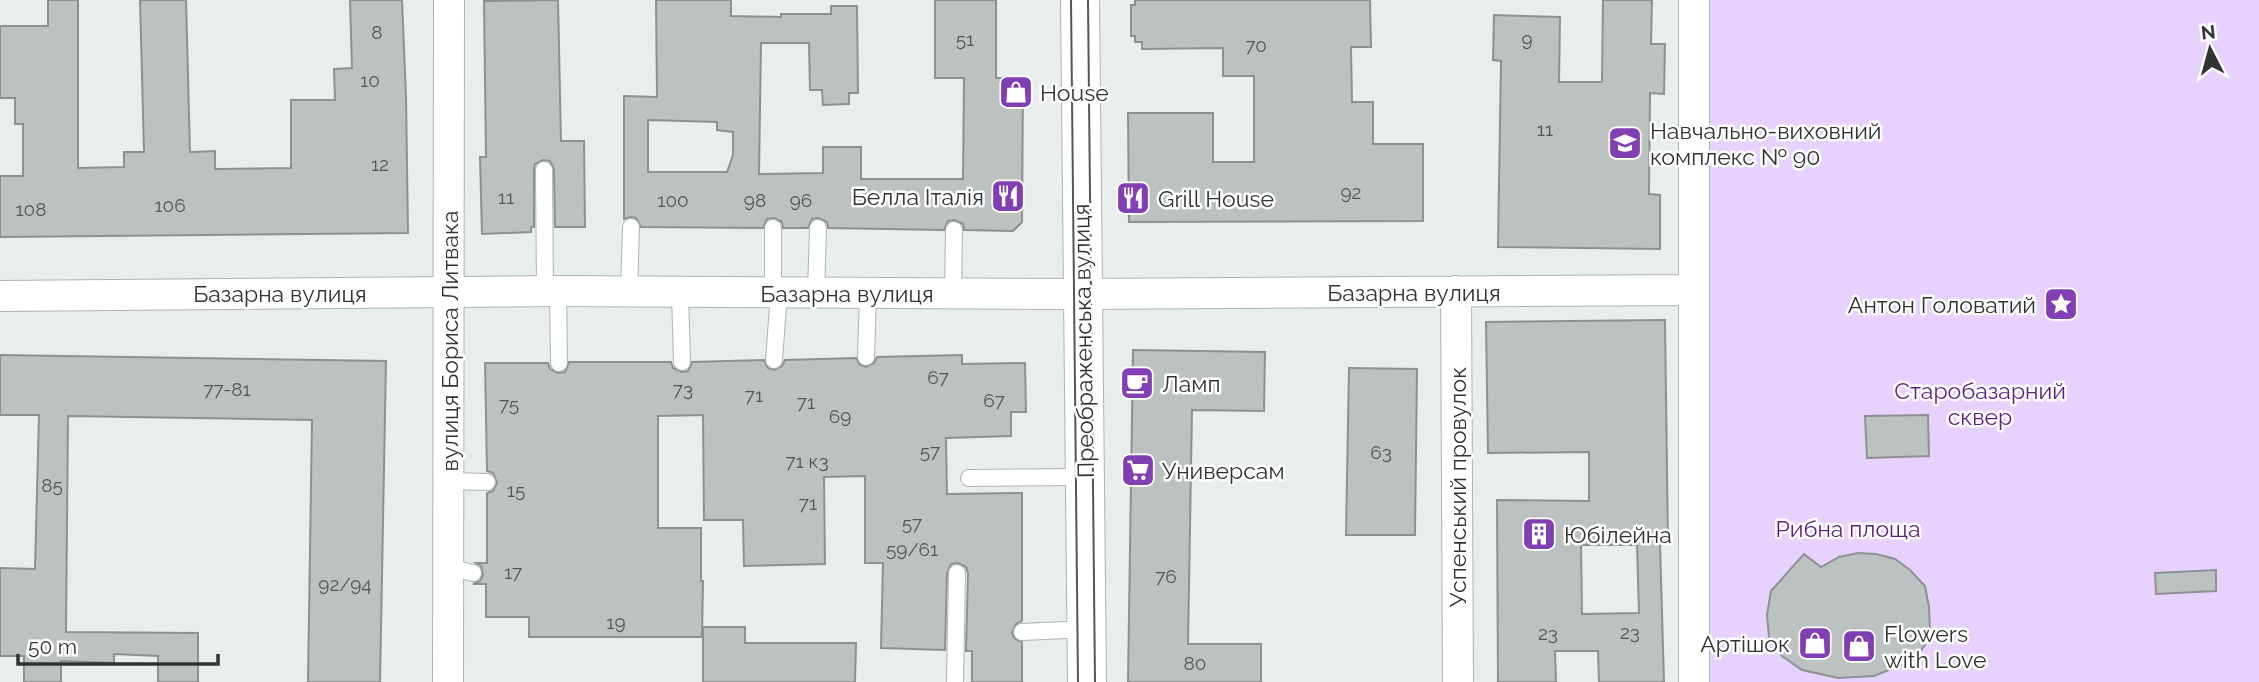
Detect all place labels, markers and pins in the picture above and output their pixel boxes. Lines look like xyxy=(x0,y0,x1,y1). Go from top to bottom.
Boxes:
shop icon: House xyxy=(997,73,1035,111)
place label: House xyxy=(1040,79,1109,106)
place label: Навчально-виховний комплекс № 90 xyxy=(1650,117,1882,170)
school or university icon: Навчально-виховний комплекс № 90 xyxy=(1606,124,1644,162)
restaurant icon: Белла Італія xyxy=(989,177,1027,215)
restaurant icon: Grill House xyxy=(1114,179,1152,217)
place label: Белла Італія xyxy=(852,183,984,210)
place label: Grill House xyxy=(1158,185,1274,212)
place icon: Антон Головатий xyxy=(2042,285,2080,323)
place label: Антон Головатий xyxy=(1848,291,2036,318)
cafe icon: Ламп xyxy=(1118,364,1156,402)
place label: Ламп xyxy=(1162,370,1220,397)
supermarket icon: Универсам xyxy=(1119,451,1157,489)
place label: Универсам xyxy=(1162,457,1285,484)
building icon: Юбілейна xyxy=(1520,515,1558,553)
place label: Юбілейна xyxy=(1564,521,1672,548)
place label: Flowers with Love xyxy=(1884,620,1986,673)
shop icon: Артішок xyxy=(1796,624,1834,662)
shop icon: Flowers with Love xyxy=(1840,627,1878,665)
place label: Артішок xyxy=(1700,630,1790,657)

